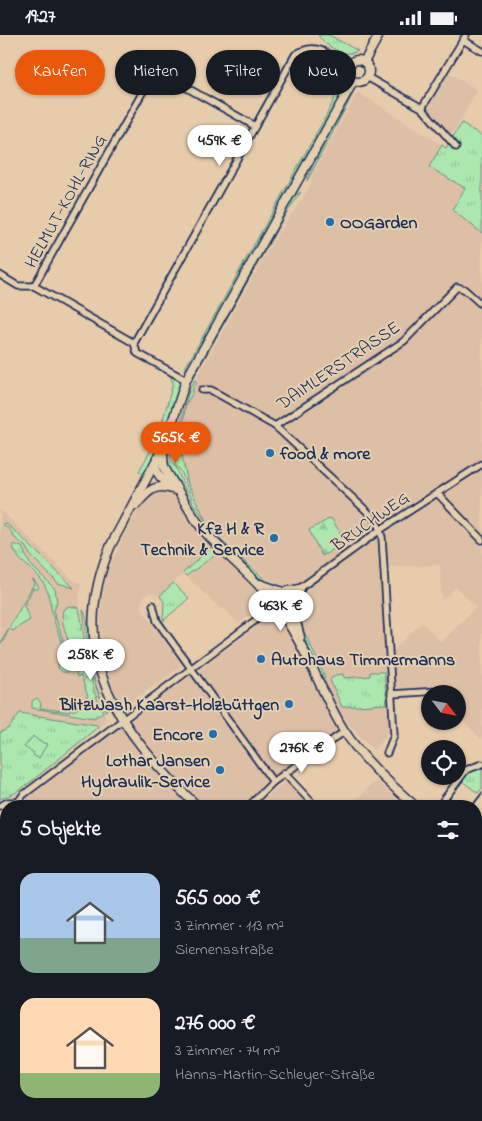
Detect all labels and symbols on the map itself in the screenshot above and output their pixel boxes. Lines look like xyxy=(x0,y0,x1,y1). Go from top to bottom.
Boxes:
pin: 459K € xyxy=(179,125,261,167)
street label: HELMUT-KOHL-RING xyxy=(19,130,114,274)
place label: OOGarden xyxy=(340,211,417,237)
marker: OOGarden xyxy=(324,216,336,228)
street label: DAIMLERSTRASSE xyxy=(271,316,406,418)
pin: 565K € xyxy=(135,421,217,464)
place label: food & more xyxy=(279,442,371,468)
marker: food & more xyxy=(264,447,276,459)
street label: BRUCHWEG xyxy=(326,486,415,560)
place label: Kfz H & R Technik & Service xyxy=(140,517,265,564)
marker: Kfz H & R Technik & Service xyxy=(268,532,280,544)
pin: 463K € xyxy=(240,589,322,632)
pin: 258K € xyxy=(50,639,132,681)
place label: Autohaus Timmermanns xyxy=(271,648,455,674)
marker: Autohaus Timmermanns xyxy=(255,653,267,665)
north arrow xyxy=(421,685,466,730)
place label: BlitzWash Kaarst-Holzbüttgen xyxy=(59,693,279,720)
marker: BlitzWash Kaarst-Holzbüttgen xyxy=(283,698,295,710)
place label: Encore xyxy=(152,723,204,749)
marker: Encore xyxy=(207,728,219,740)
pin: 276K € xyxy=(261,731,343,774)
place label: Lothar Jansen Hydraulik-Service xyxy=(81,749,211,797)
marker: Lothar Jansen Hydraulik-Service xyxy=(214,764,226,776)

